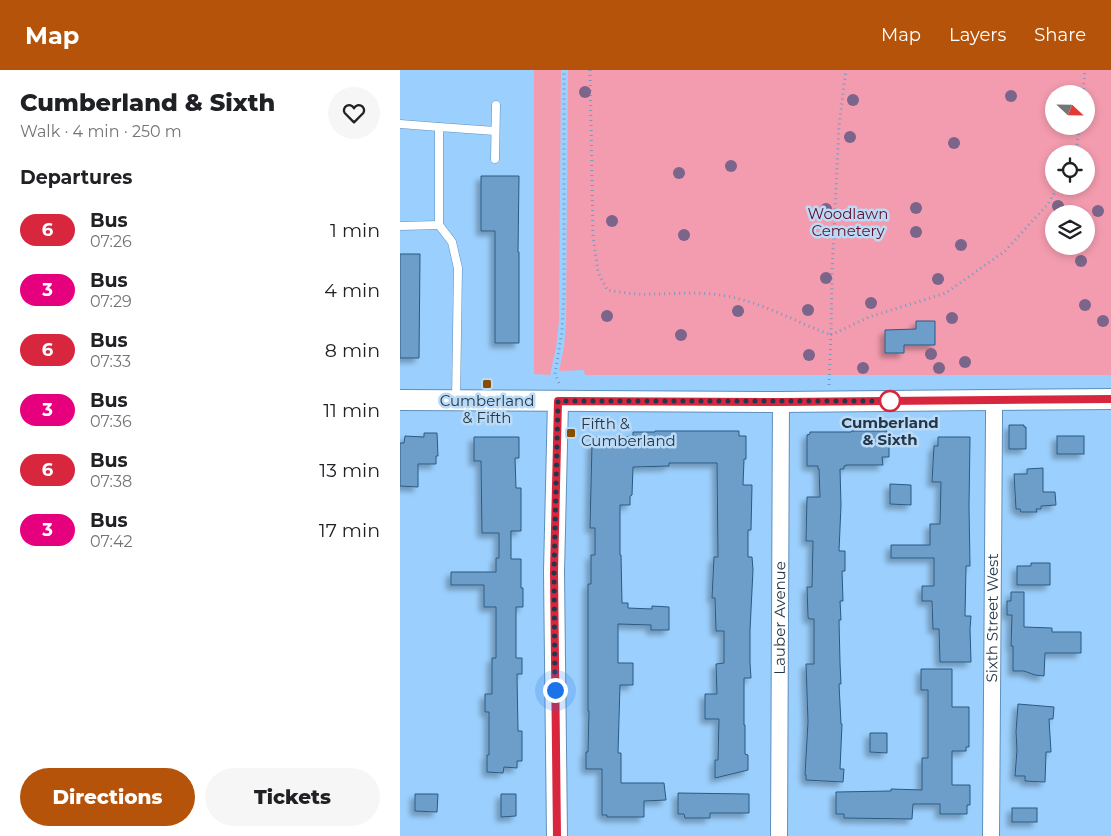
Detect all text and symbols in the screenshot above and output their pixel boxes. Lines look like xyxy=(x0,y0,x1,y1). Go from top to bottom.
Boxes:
text: Map xyxy=(25,21,79,50)
text: Map xyxy=(881,24,921,46)
text: Layers xyxy=(949,24,1006,46)
text: Share xyxy=(1034,24,1086,46)
north arrow xyxy=(1045,85,1095,135)
map controls xyxy=(1045,85,1095,255)
button: heart xyxy=(328,87,380,139)
text: Cumberland & Sixth xyxy=(20,88,275,117)
text: Walk · 4 min · 250 m xyxy=(20,122,182,141)
button: locate xyxy=(1045,145,1095,195)
text: Departures xyxy=(20,166,132,189)
park label: Woodlawn Cemetery xyxy=(808,204,888,240)
button: layers xyxy=(1045,205,1095,255)
text: Bus xyxy=(90,209,128,232)
text: 6 xyxy=(42,219,53,241)
text: 1 min xyxy=(330,219,380,242)
text: 07:26 xyxy=(90,232,132,251)
text: Bus xyxy=(90,269,128,292)
text: 3 xyxy=(42,279,53,301)
text: 4 min xyxy=(324,279,380,302)
text: 07:29 xyxy=(90,292,132,311)
text: Bus xyxy=(90,329,128,352)
text: 6 xyxy=(42,339,53,361)
text: 8 min xyxy=(325,339,380,362)
text: 07:33 xyxy=(90,352,131,371)
marker: Cumberland & Fifth xyxy=(481,378,493,390)
text: Bus xyxy=(90,389,128,412)
marker: Cumberland & Sixth xyxy=(879,390,901,412)
place label: Cumberland & Fifth xyxy=(440,391,534,427)
text: 3 xyxy=(42,399,53,421)
text: 11 min xyxy=(323,399,380,422)
text: 07:36 xyxy=(90,412,132,431)
place label: Cumberland & Sixth xyxy=(841,413,939,449)
place label: Fifth & Cumberland xyxy=(581,414,676,450)
marker: Fifth & Cumberland xyxy=(565,427,577,439)
text: Bus xyxy=(90,449,128,472)
text: 6 xyxy=(42,459,53,481)
text: 13 min xyxy=(319,459,380,482)
text: 07:38 xyxy=(90,472,132,491)
text: Bus xyxy=(90,509,128,532)
text: 3 xyxy=(42,519,53,541)
text: 17 min xyxy=(319,519,380,542)
text: 07:42 xyxy=(90,532,133,551)
street label: Sixth Street West xyxy=(982,553,1002,683)
street label: Lauber Avenue xyxy=(770,561,789,675)
your location xyxy=(543,678,568,703)
button: Directions xyxy=(20,768,195,826)
button: Tickets xyxy=(205,768,380,826)

